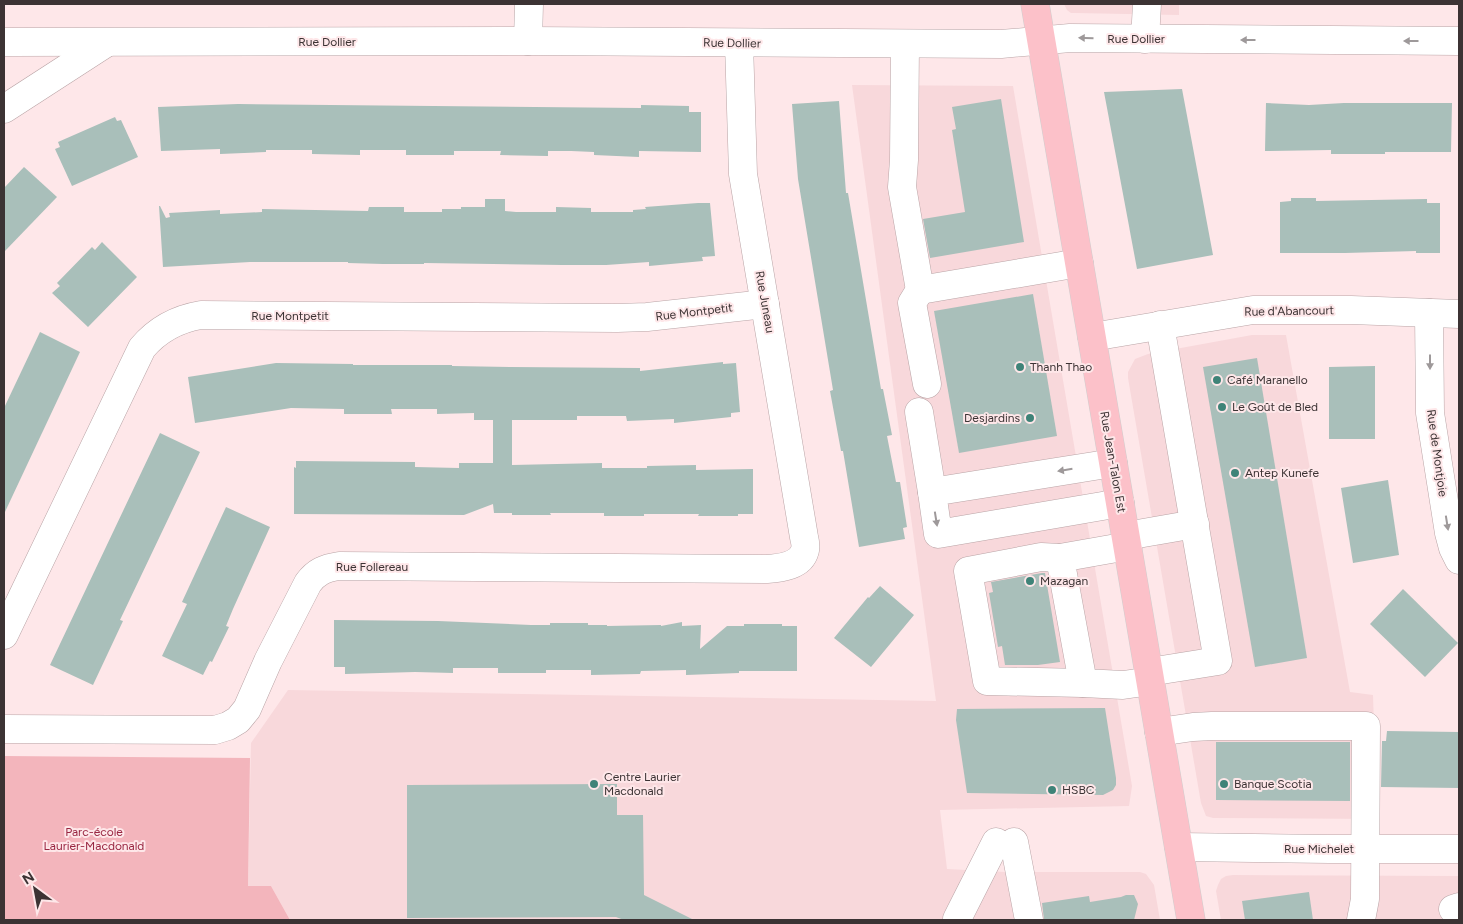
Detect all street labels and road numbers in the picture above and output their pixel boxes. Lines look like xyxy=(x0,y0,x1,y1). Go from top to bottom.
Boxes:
street label: Rue Dollier xyxy=(1107,32,1165,46)
street label: Rue Dollier xyxy=(298,35,356,49)
street label: Rue Dollier xyxy=(703,35,761,51)
street label: Rue Juneau xyxy=(753,270,777,334)
street label: Rue Montpetit xyxy=(655,300,734,324)
street label: Rue d'Abancourt xyxy=(1244,303,1335,319)
street label: Rue Montpetit xyxy=(251,309,329,323)
street label: Rue de Montjoie xyxy=(1424,408,1450,498)
street label: Rue Jean-Talon Est xyxy=(1097,410,1129,514)
street label: Rue Follereau xyxy=(336,560,408,574)
street label: Rue Michelet xyxy=(1284,842,1355,856)

